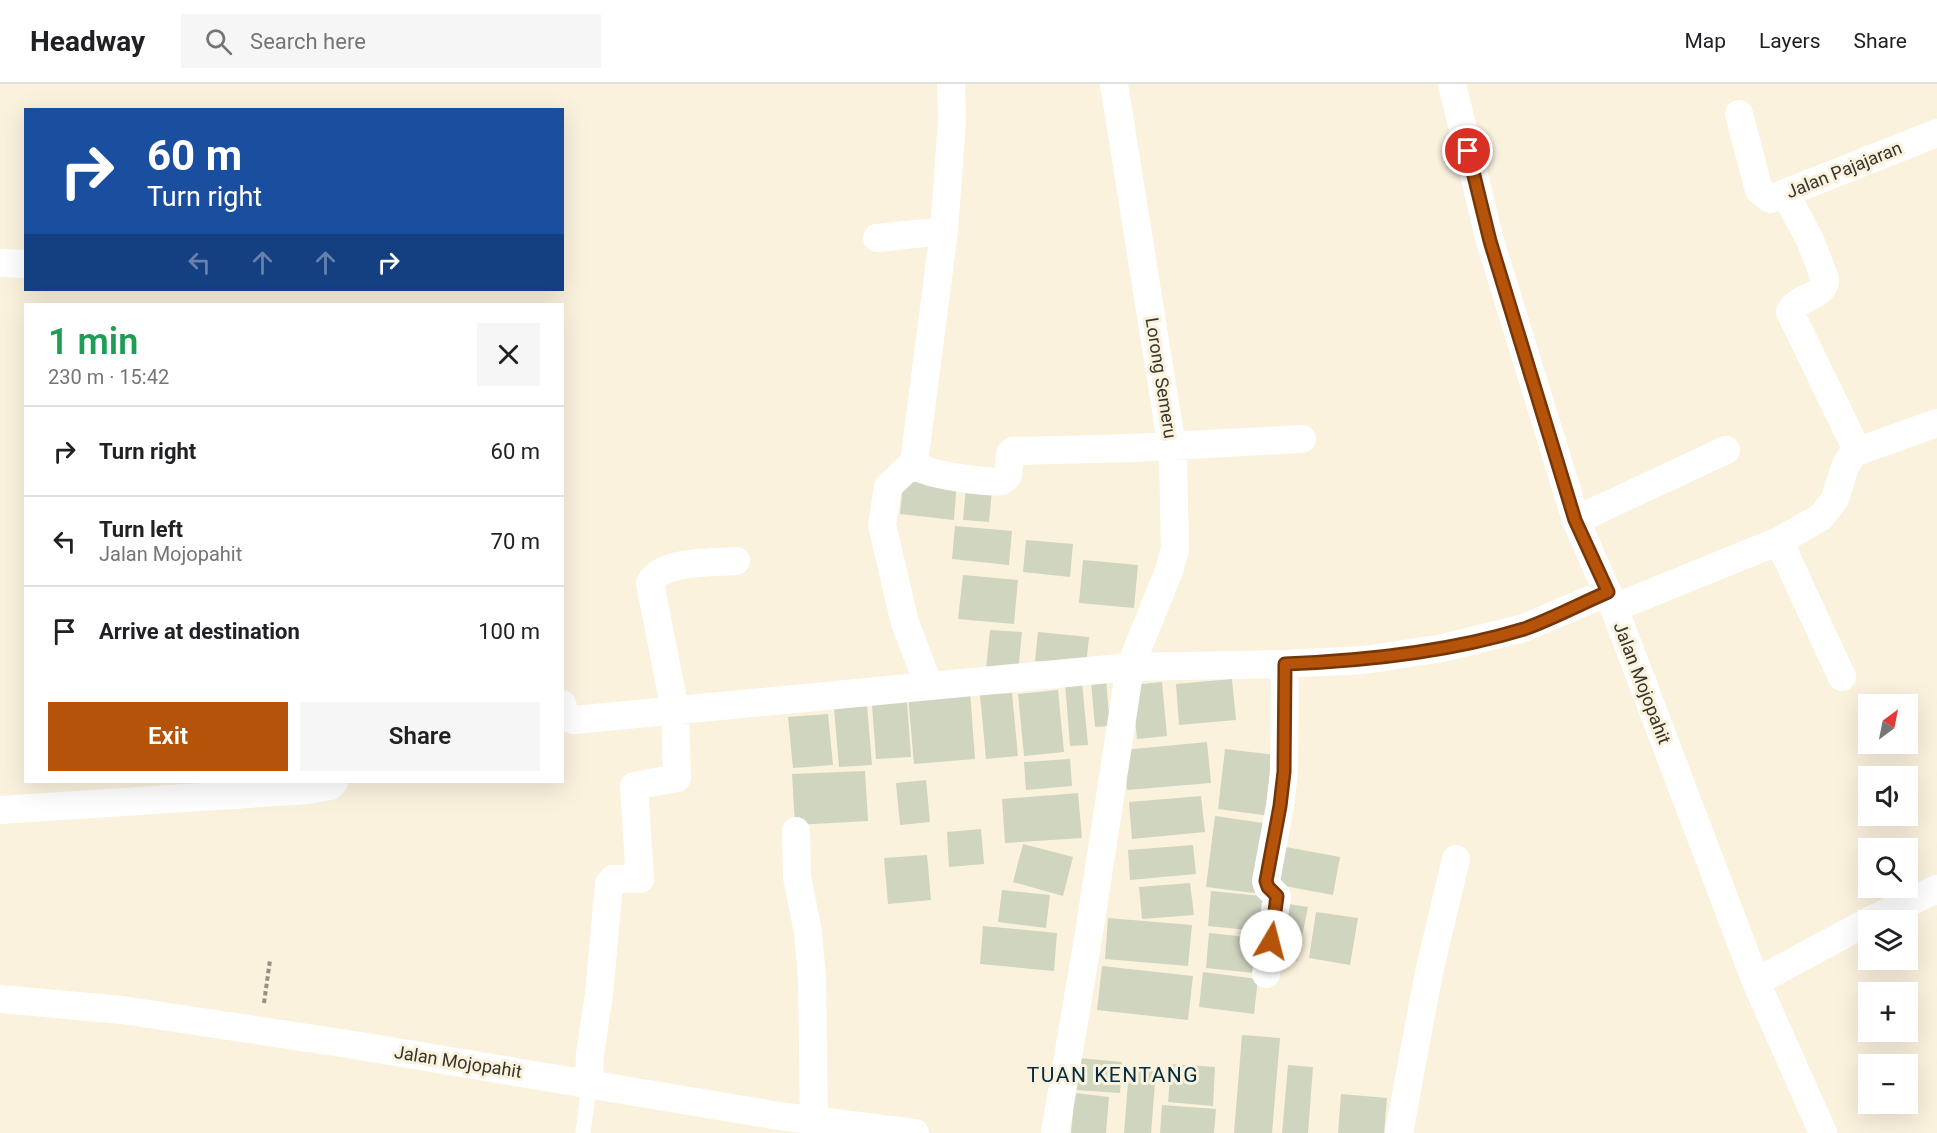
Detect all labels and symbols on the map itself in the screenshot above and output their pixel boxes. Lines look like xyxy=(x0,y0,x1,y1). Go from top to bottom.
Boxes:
pin xyxy=(1442,125,1493,176)
street label: Jalan Pajajaran xyxy=(1783,137,1905,202)
street label: Lorong Semeru xyxy=(1142,316,1181,440)
street label: Jalan Mojopahit xyxy=(1610,619,1675,747)
north arrow xyxy=(1858,694,1918,754)
position arrow xyxy=(1239,909,1303,973)
street label: Jalan Mojopahit xyxy=(393,1041,523,1082)
district label: TUAN KENTANG xyxy=(1027,1063,1199,1087)

